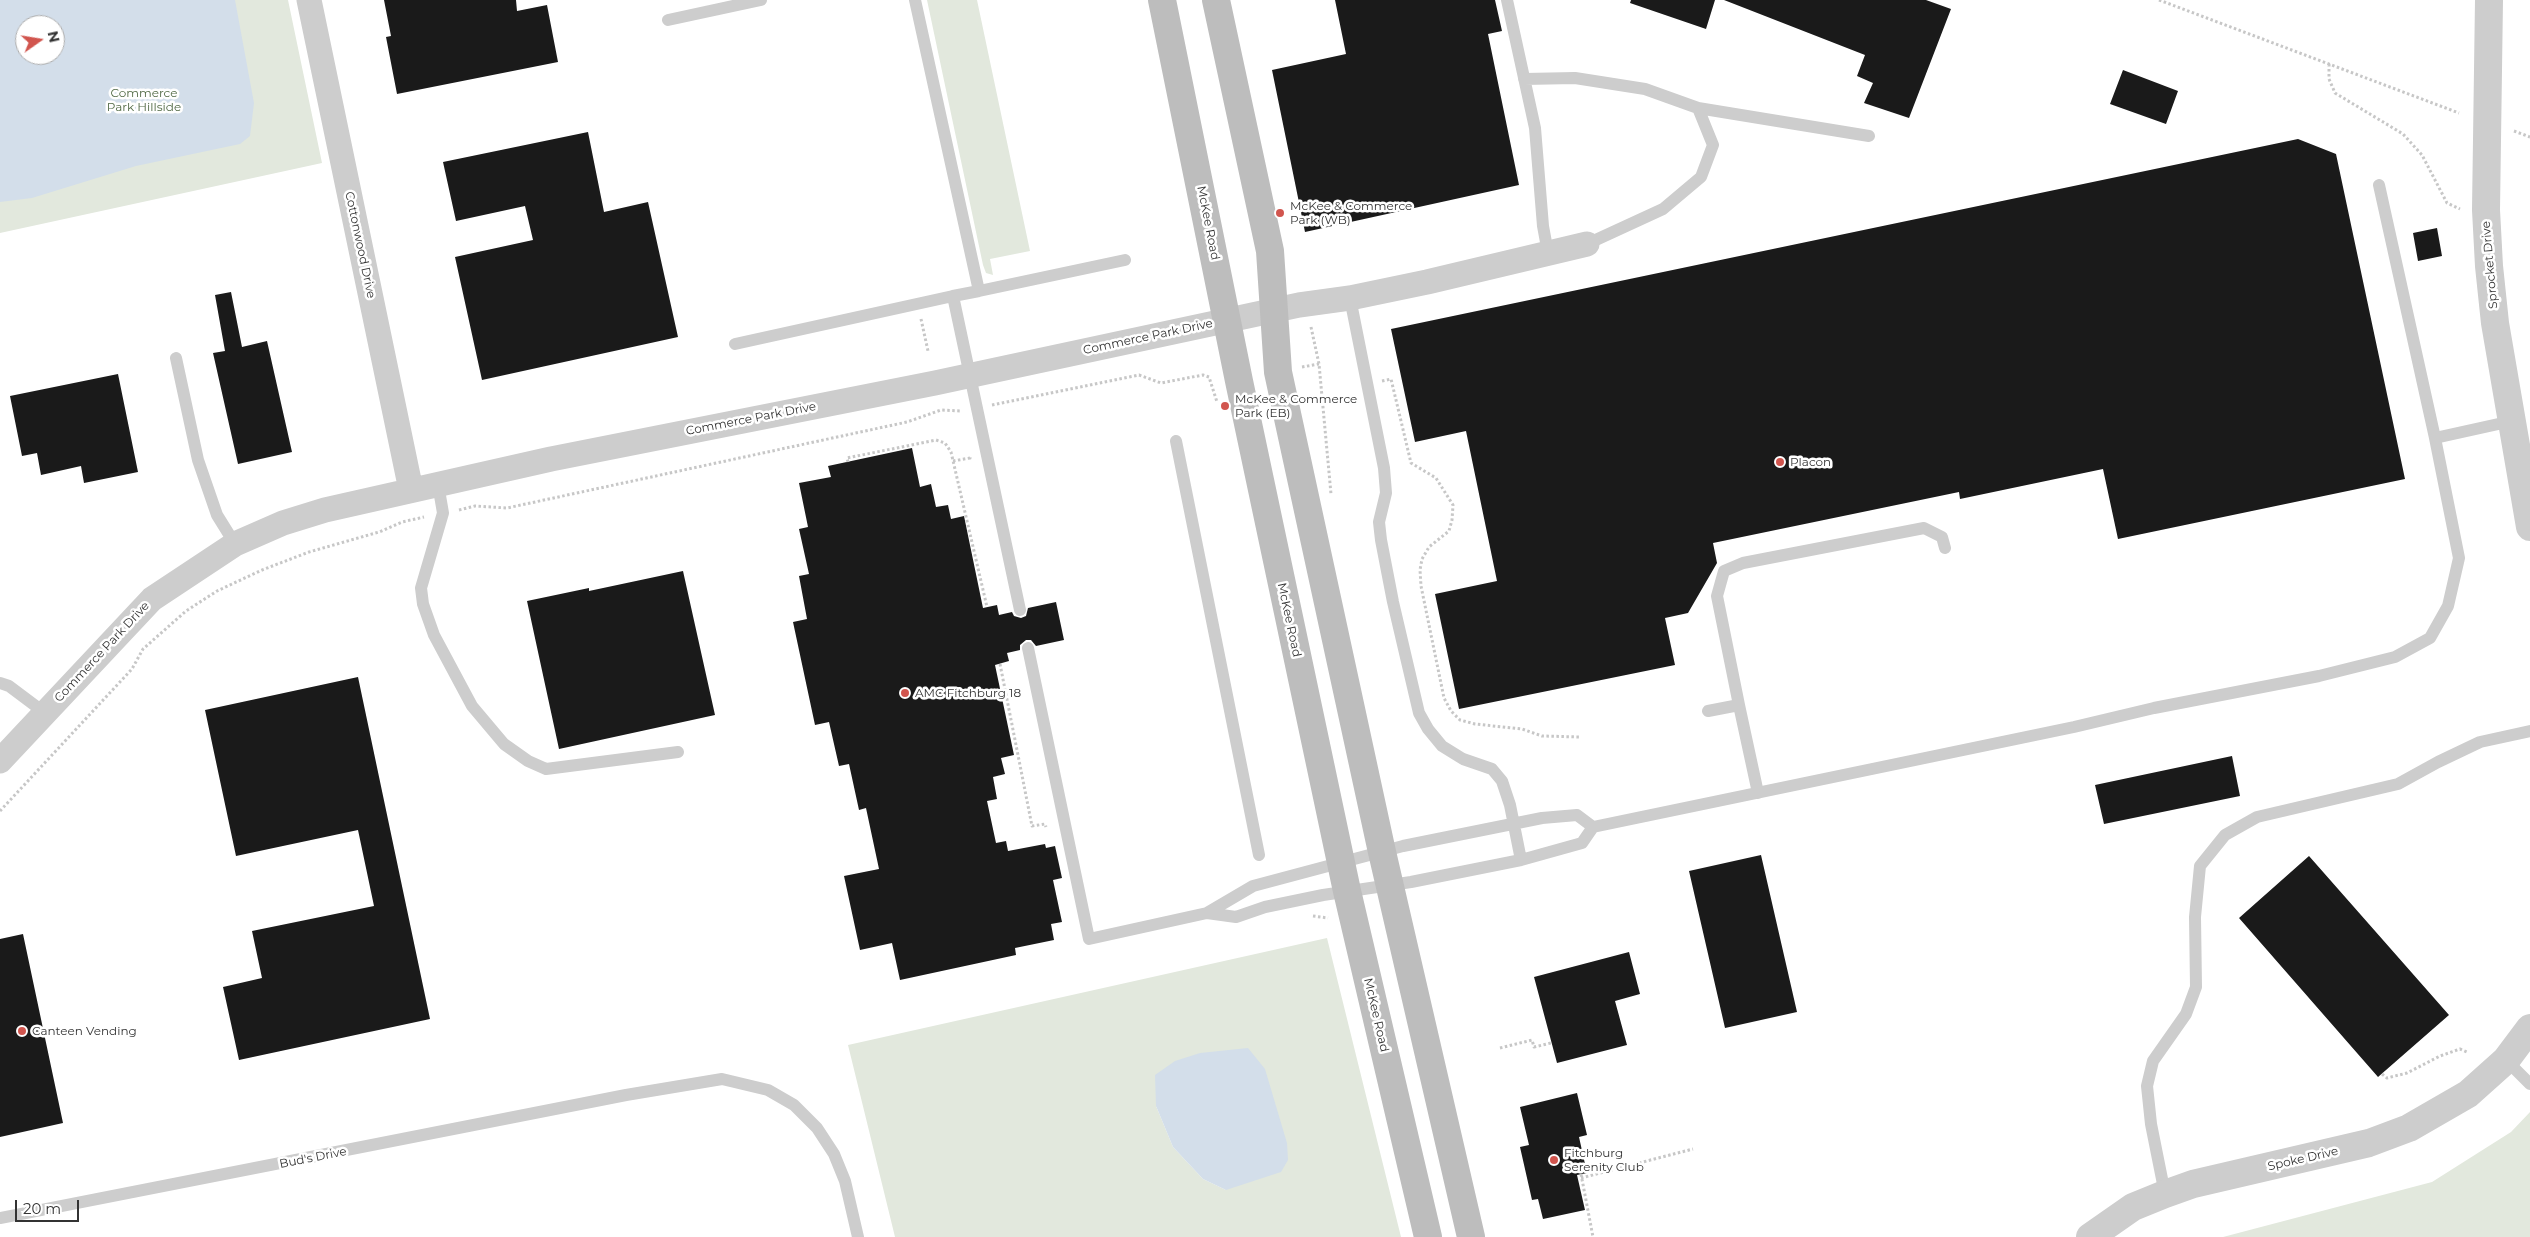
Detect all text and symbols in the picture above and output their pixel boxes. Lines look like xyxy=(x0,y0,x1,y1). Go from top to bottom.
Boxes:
north arrow xyxy=(15,15,65,65)
text: N xyxy=(44,29,64,44)
park label: Commerce Park Hillside xyxy=(107,86,181,114)
street label: McKee Road xyxy=(1194,185,1222,261)
street label: Cottonwood Drive xyxy=(342,190,378,300)
place label: McKee & Commerce Park (WB) xyxy=(1290,199,1412,227)
marker: McKee & Commerce Park (WB) xyxy=(1274,207,1286,219)
street label: Sprocket Drive xyxy=(2479,221,2501,309)
street label: Commerce Park Drive xyxy=(1082,316,1214,358)
place label: McKee & Commerce Park (EB) xyxy=(1235,392,1357,420)
street label: Commerce Park Drive xyxy=(685,399,817,439)
marker: McKee & Commerce Park (EB) xyxy=(1219,400,1231,412)
place label: Placon xyxy=(1790,455,1831,469)
marker: Placon xyxy=(1774,456,1786,468)
street label: McKee Road xyxy=(1274,582,1304,658)
street label: Commerce Park Drive xyxy=(52,599,152,705)
place label: AMC Fitchburg 18 xyxy=(915,686,1021,700)
marker: AMC Fitchburg 18 xyxy=(899,687,911,699)
street label: McKee Road xyxy=(1360,977,1392,1053)
place label: Canteen Vending xyxy=(32,1024,137,1038)
marker: Canteen Vending xyxy=(16,1025,28,1037)
street label: Bud's Drive xyxy=(278,1144,348,1172)
street label: Spoke Drive xyxy=(2266,1144,2340,1174)
place label: Fitchburg Serenity Club xyxy=(1564,1146,1644,1174)
marker: Fitchburg Serenity Club xyxy=(1548,1154,1560,1166)
scale bar xyxy=(18,1190,81,1222)
text: 20 m xyxy=(23,1199,61,1218)

